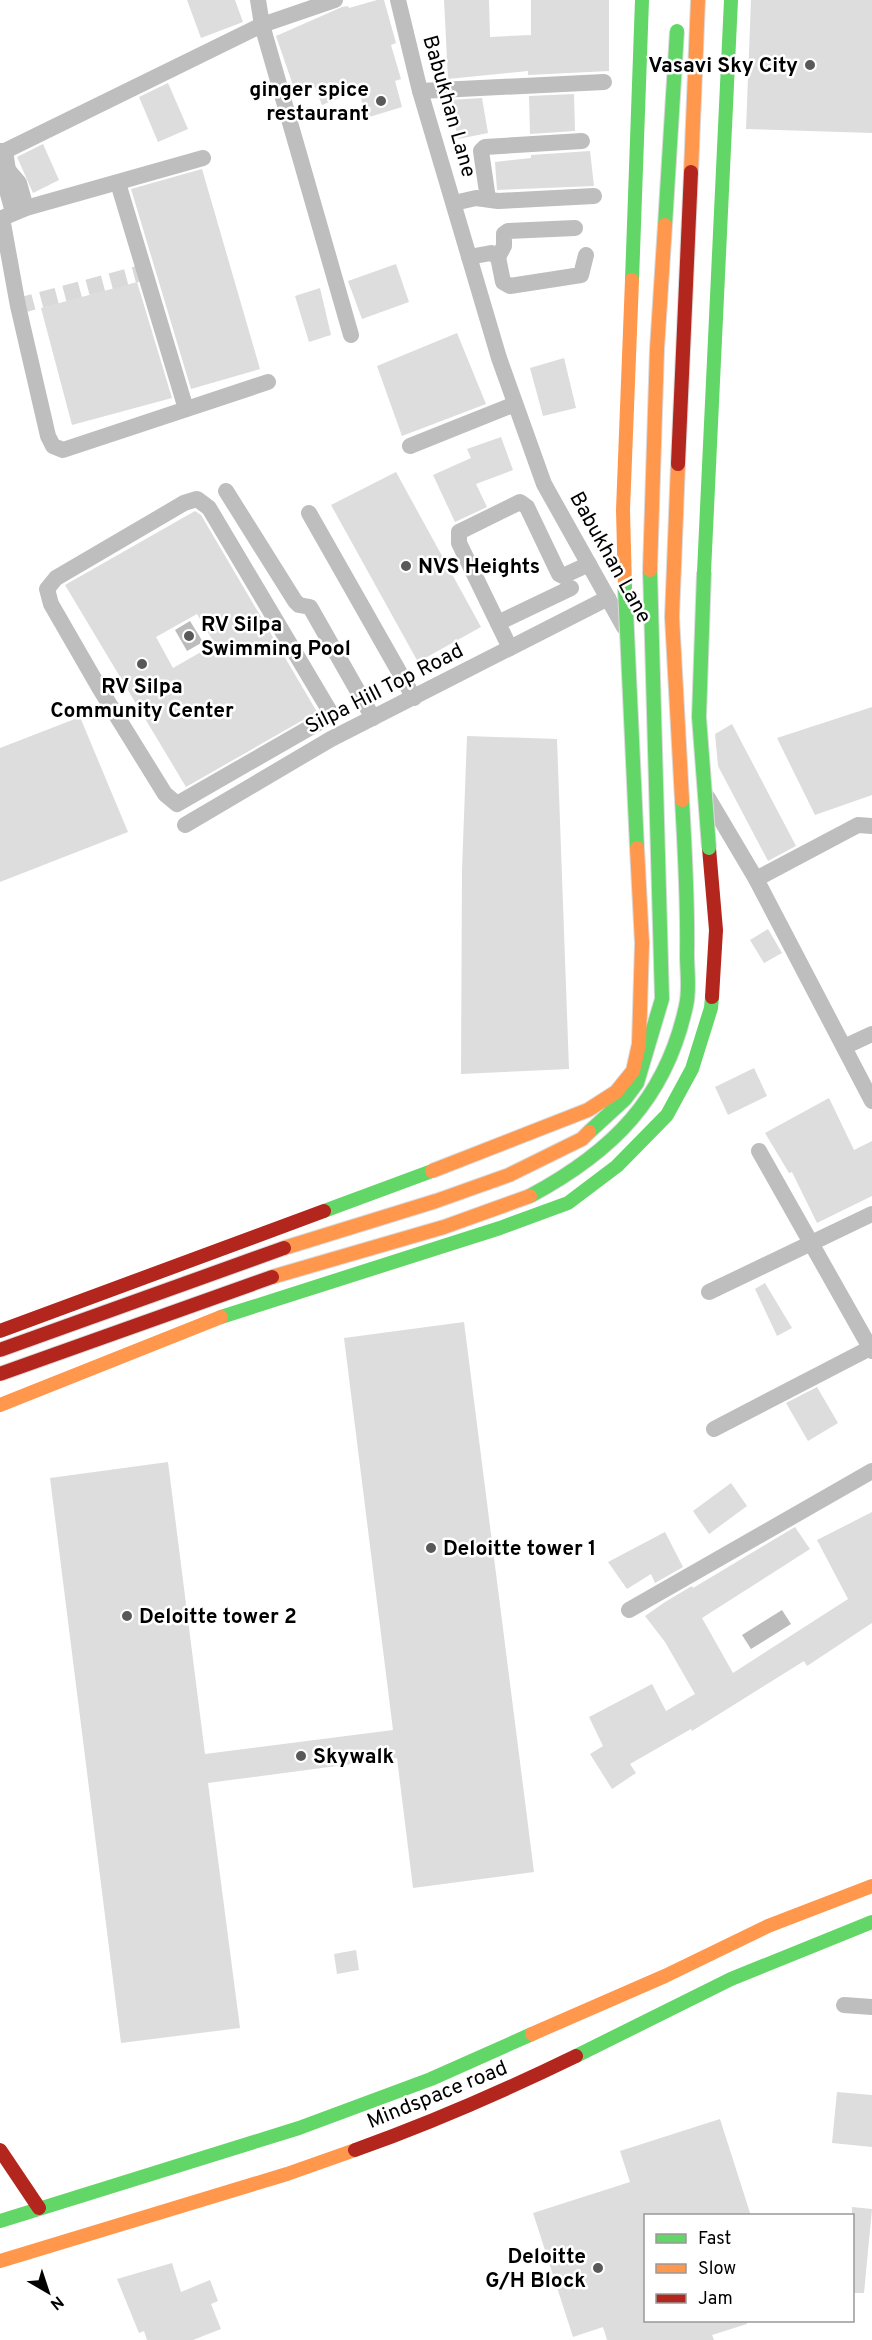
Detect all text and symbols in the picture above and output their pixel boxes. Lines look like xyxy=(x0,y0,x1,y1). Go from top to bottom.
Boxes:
street label: Babukhan Lane xyxy=(415,32,482,180)
place label: Vasavi Sky City xyxy=(648,53,798,80)
marker: Vasavi Sky City xyxy=(803,58,817,72)
place label: ginger spice restaurant xyxy=(249,77,369,128)
marker: ginger spice restaurant xyxy=(374,94,388,108)
street label: Babukhan Lane xyxy=(562,487,657,628)
place label: NVS Heights xyxy=(418,554,540,581)
marker: NVS Heights xyxy=(399,559,413,573)
place label: RV Silpa Swimming Pool xyxy=(201,612,351,663)
marker: RV Silpa Swimming Pool xyxy=(182,629,196,643)
street label: Silpa Hill Top Road xyxy=(301,638,468,741)
marker: RV Silpa Community Center xyxy=(135,657,149,671)
place label: RV Silpa Community Center xyxy=(50,674,234,725)
place label: Deloitte tower 1 xyxy=(443,1536,596,1563)
marker: Deloitte tower 1 xyxy=(424,1541,438,1555)
place label: Deloitte tower 2 xyxy=(139,1604,297,1631)
marker: Deloitte tower 2 xyxy=(120,1609,134,1623)
place label: Skywalk xyxy=(313,1744,395,1771)
marker: Skywalk xyxy=(294,1749,308,1763)
street label: Mindspace road xyxy=(363,2055,512,2136)
legend xyxy=(644,2214,854,2322)
text: Fast xyxy=(698,2228,731,2251)
place label: Deloitte G/H Block xyxy=(485,2244,586,2295)
text: Slow xyxy=(698,2258,736,2281)
marker: Deloitte G/H Block xyxy=(591,2261,605,2275)
north arrow xyxy=(18,2262,78,2322)
text: Jam xyxy=(698,2288,733,2311)
text: N xyxy=(45,2291,67,2313)

